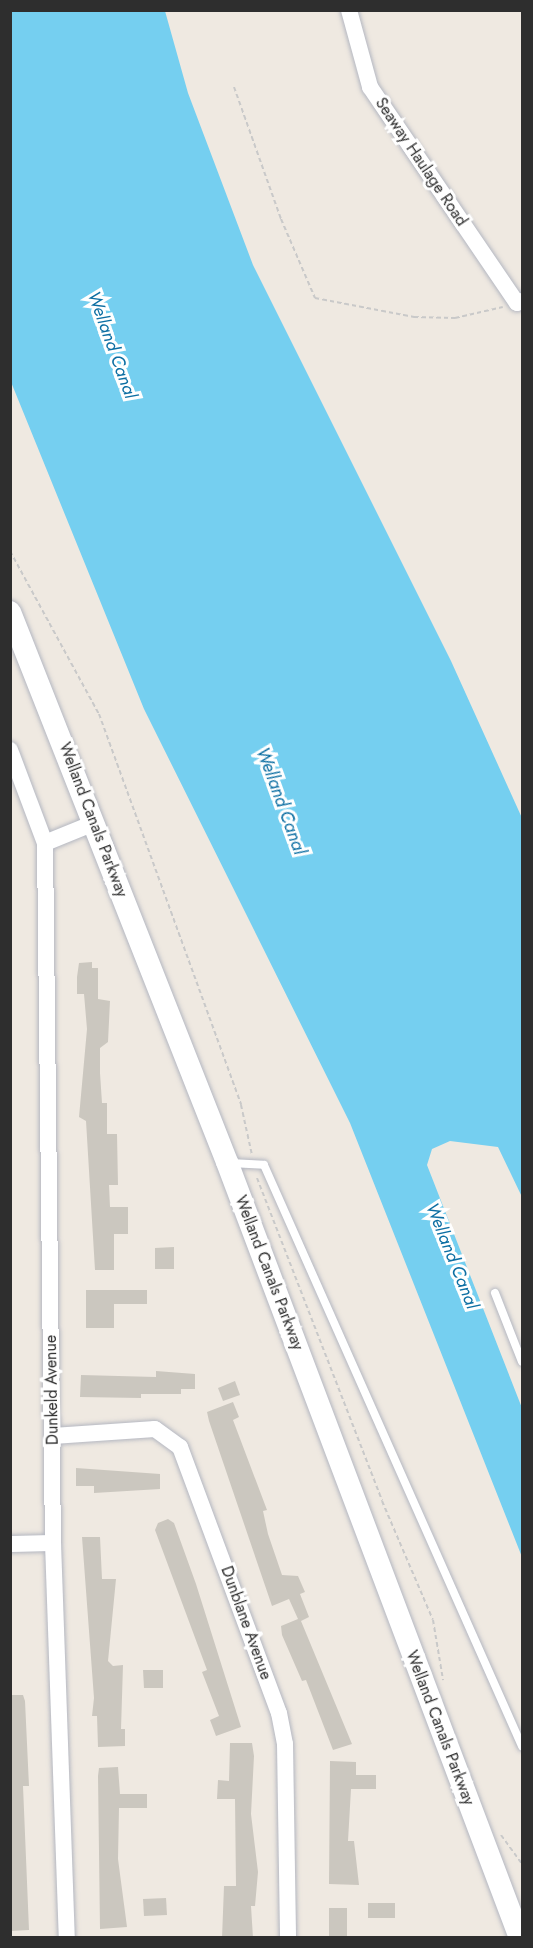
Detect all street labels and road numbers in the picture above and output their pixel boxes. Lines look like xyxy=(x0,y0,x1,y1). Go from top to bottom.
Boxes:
street label: Seaway Haulage Road xyxy=(371,94,471,230)
street label: Welland Canals Parkway xyxy=(55,740,131,900)
street label: Welland Canals Parkway xyxy=(231,1193,307,1353)
street label: Dunkeld Avenue xyxy=(41,1335,63,1445)
street label: Dunblane Avenue xyxy=(217,1564,275,1682)
street label: Welland Canals Parkway xyxy=(402,1648,478,1808)

